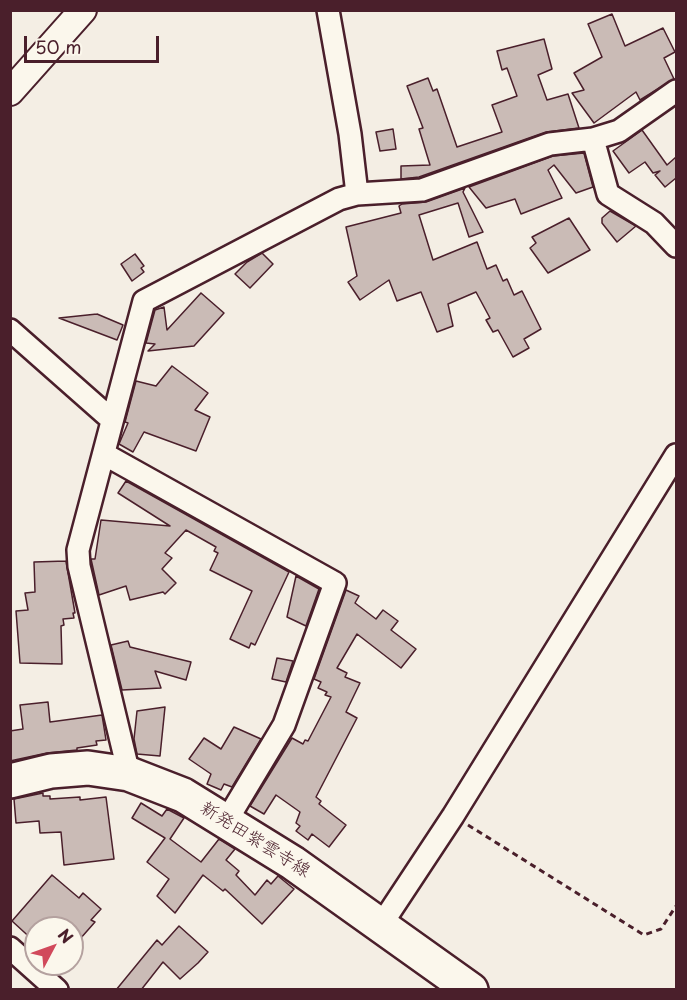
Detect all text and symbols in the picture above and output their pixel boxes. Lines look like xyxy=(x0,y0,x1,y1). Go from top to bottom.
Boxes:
scale bar xyxy=(27,24,162,62)
text: 50 m xyxy=(35,33,82,60)
street label: 新発田紫雲寺線 xyxy=(196,797,314,883)
north arrow xyxy=(24,916,84,976)
text: N xyxy=(53,923,79,948)

